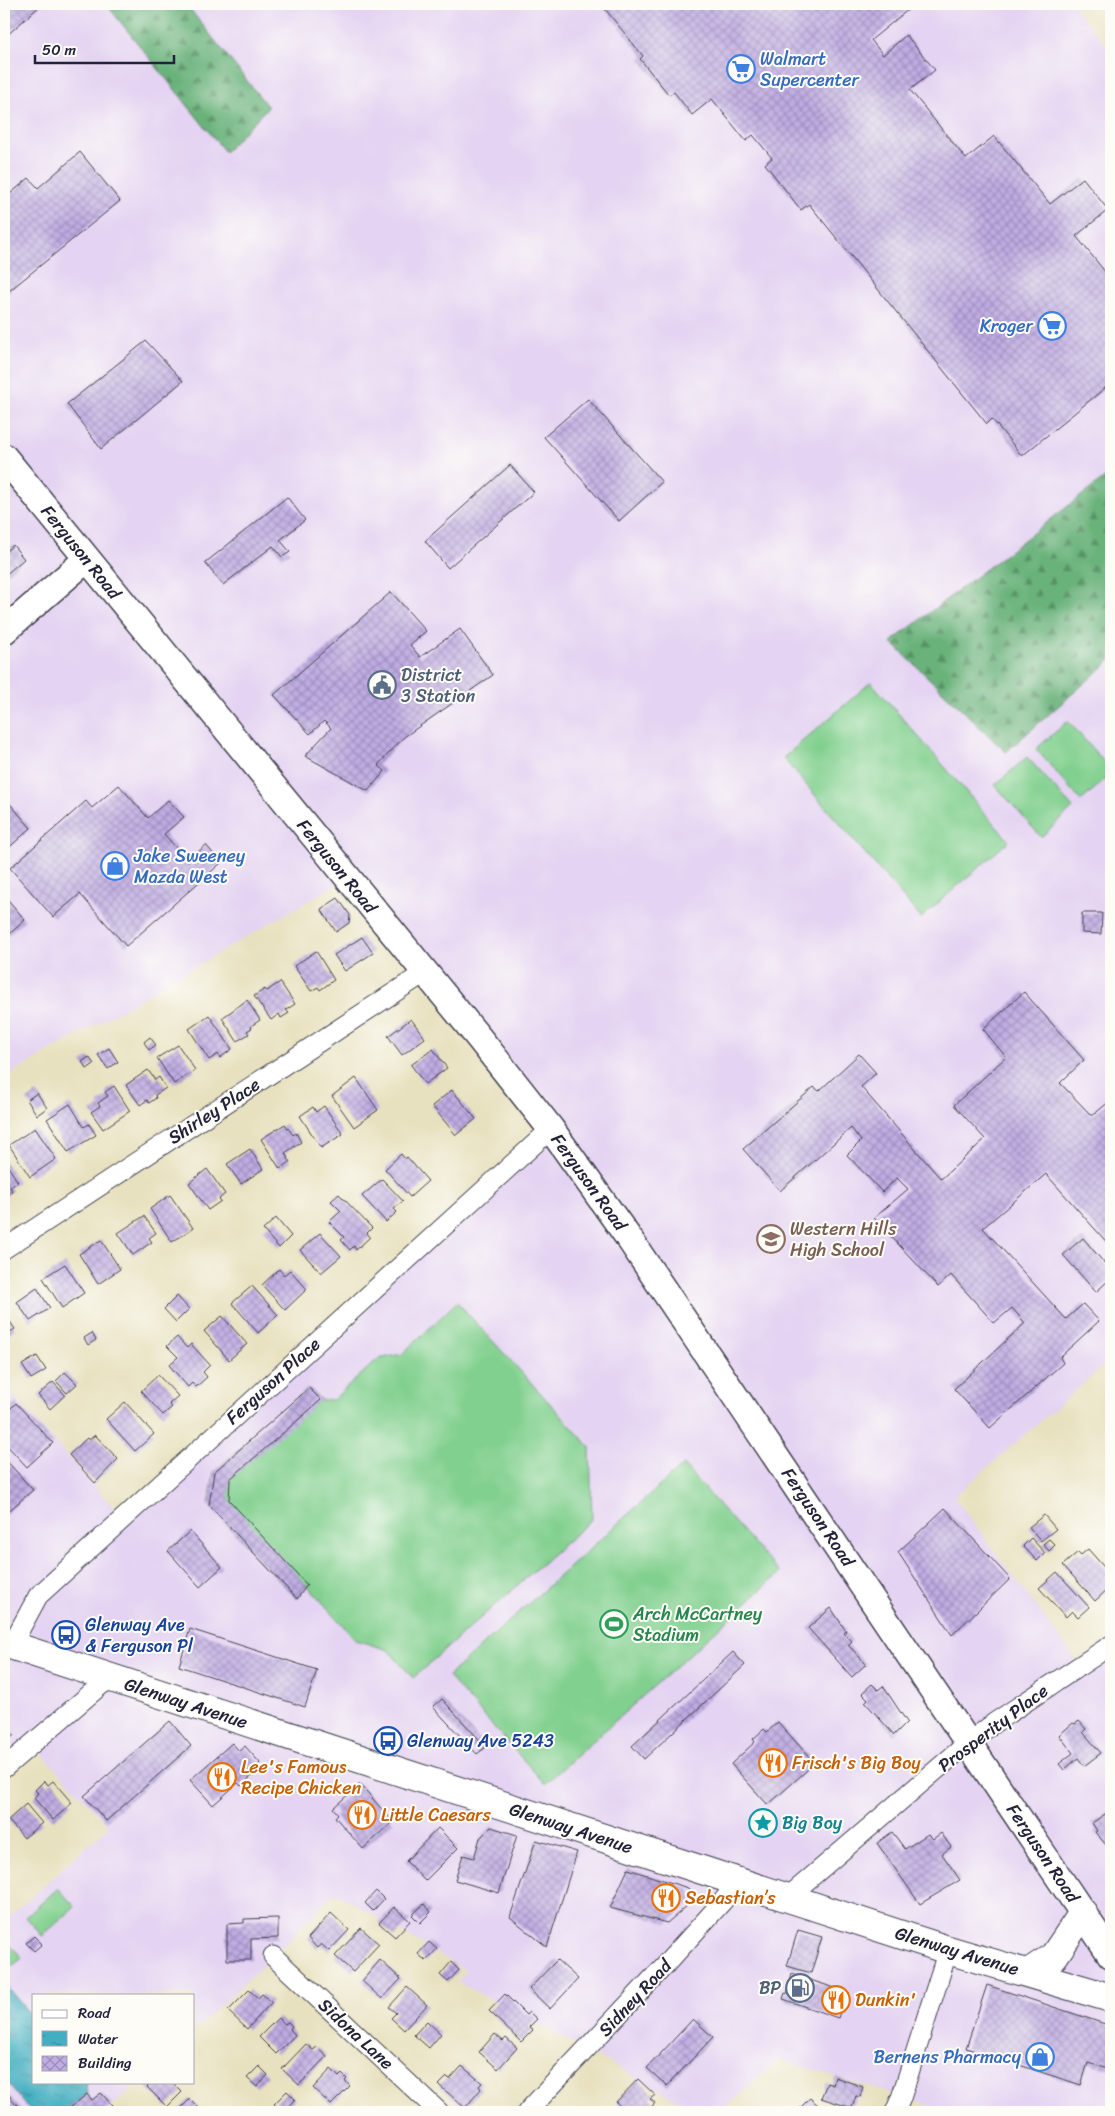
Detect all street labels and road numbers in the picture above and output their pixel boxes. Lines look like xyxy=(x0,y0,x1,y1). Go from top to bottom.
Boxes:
street label: Ferguson Road xyxy=(33,497,130,608)
street label: Ferguson Road xyxy=(289,811,386,922)
street label: Shirley Place xyxy=(161,1069,267,1153)
street label: Ferguson Road xyxy=(542,1126,636,1239)
street label: Ferguson Place xyxy=(218,1329,328,1433)
street label: Ferguson Road xyxy=(773,1461,864,1575)
street label: Glenway Avenue xyxy=(120,1668,252,1738)
street label: Prosperity Place xyxy=(931,1676,1055,1780)
street label: Glenway Avenue xyxy=(505,1793,637,1863)
street label: Ferguson Road xyxy=(998,1797,1089,1911)
street label: Glenway Avenue xyxy=(891,1917,1023,1985)
street label: Sidney Road xyxy=(590,1951,681,2044)
street label: Sidona Lane xyxy=(310,1990,402,2078)

